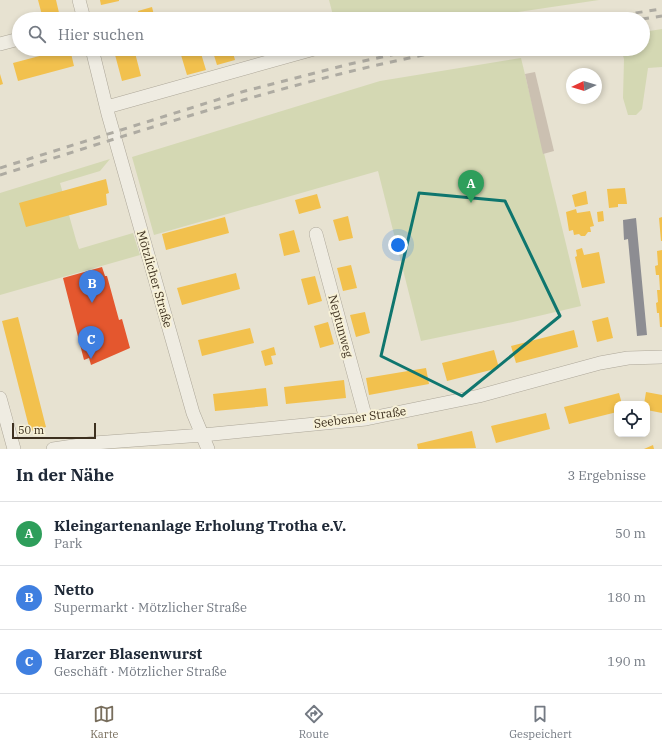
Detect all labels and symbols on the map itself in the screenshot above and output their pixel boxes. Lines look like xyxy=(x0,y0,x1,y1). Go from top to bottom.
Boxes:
north arrow xyxy=(566,68,602,104)
pin: A xyxy=(458,170,484,203)
street label: Mötzlicher Straße xyxy=(134,229,176,329)
your location xyxy=(388,235,408,255)
pin: B xyxy=(79,270,105,303)
street label: Neptunweg xyxy=(325,293,357,360)
pin: C xyxy=(78,326,104,359)
street label: Seebener Straße xyxy=(313,403,407,431)
scale bar xyxy=(12,421,96,440)

